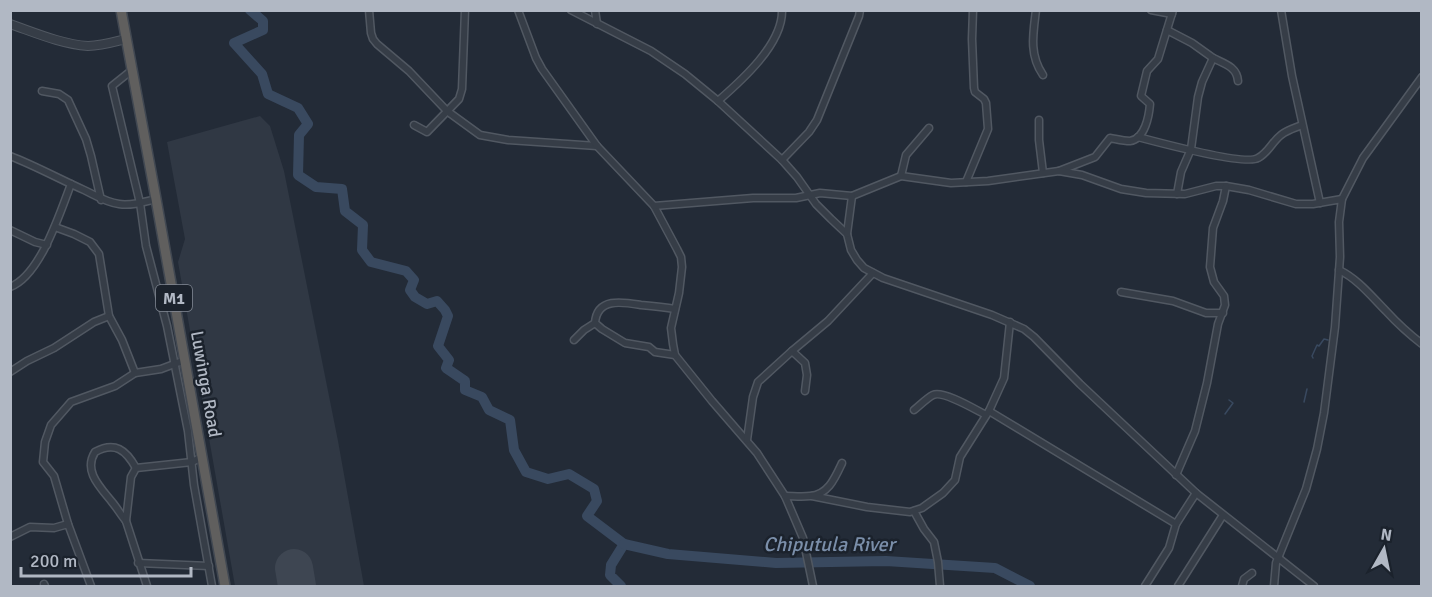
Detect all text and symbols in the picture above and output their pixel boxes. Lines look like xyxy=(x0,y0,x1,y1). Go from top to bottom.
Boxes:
road number: M1 xyxy=(156,285,192,311)
street label: Luwinga Road xyxy=(186,329,226,439)
north arrow xyxy=(1354,519,1414,579)
text: N xyxy=(1379,524,1393,546)
water label: Chiputula River xyxy=(763,532,898,557)
scale bar xyxy=(21,540,190,578)
text: 200 m xyxy=(30,550,77,572)

